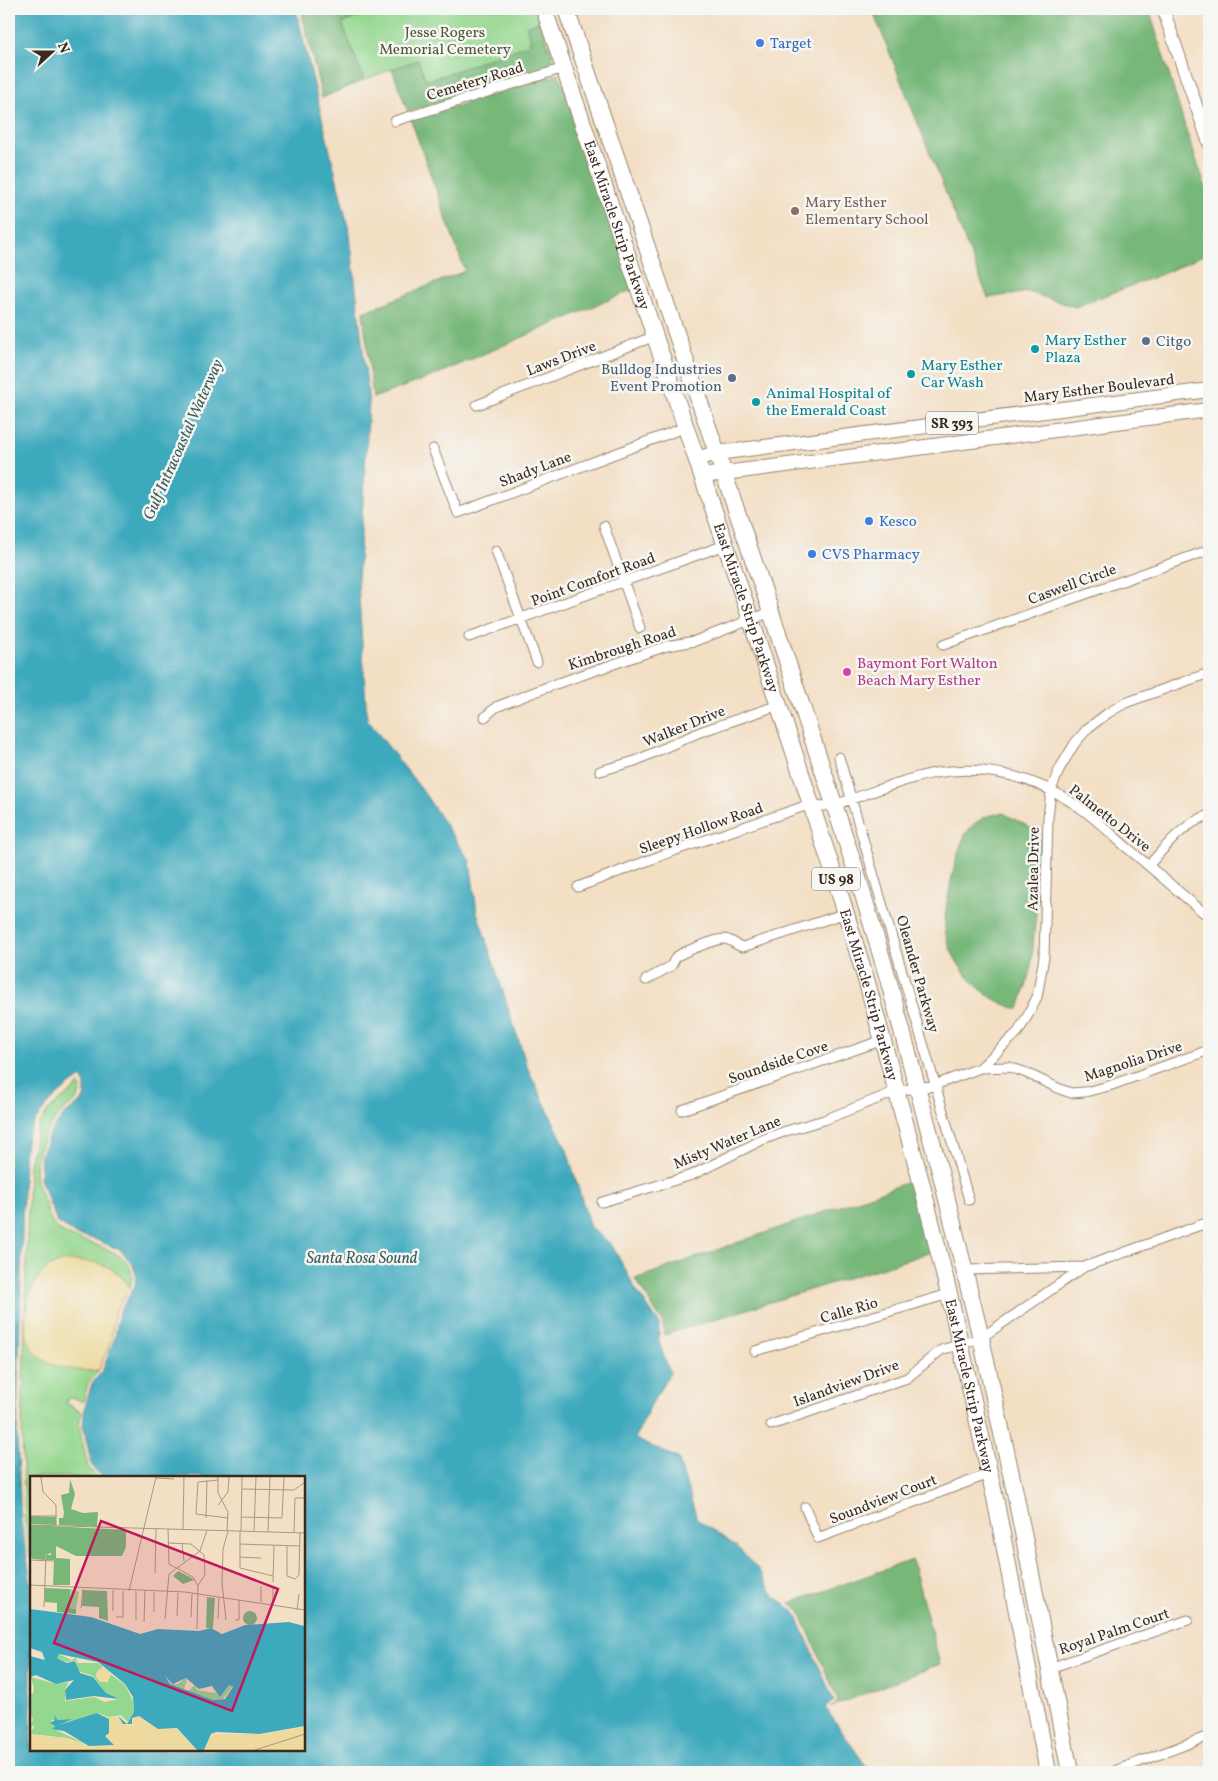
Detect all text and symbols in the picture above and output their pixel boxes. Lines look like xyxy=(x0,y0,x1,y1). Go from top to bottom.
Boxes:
park label: Jesse Rogers Memorial Cemetery xyxy=(379,23,511,61)
north arrow xyxy=(28,28,78,78)
place label: Target xyxy=(770,34,812,55)
marker: Target xyxy=(754,37,766,49)
text: N xyxy=(52,40,73,56)
street label: Cemetery Road xyxy=(424,58,526,107)
street label: East Miracle Strip Parkway xyxy=(577,138,654,313)
place label: Mary Esther Elementary School xyxy=(805,193,928,231)
marker: Mary Esther Elementary School xyxy=(789,205,801,217)
place label: Mary Esther Plaza xyxy=(1045,331,1126,369)
place label: Citgo xyxy=(1156,332,1191,353)
marker: Citgo xyxy=(1140,335,1152,347)
street label: Laws Drive xyxy=(524,337,599,382)
marker: Mary Esther Plaza xyxy=(1029,343,1041,355)
water label: Gulf Intracoastal Waterway xyxy=(138,356,229,524)
place label: Mary Esther Car Wash xyxy=(921,356,1002,394)
place label: Bulldog Industries Event Promotion xyxy=(601,360,722,398)
marker: Mary Esther Car Wash xyxy=(905,368,917,380)
street label: Mary Esther Boulevard xyxy=(1023,370,1176,409)
marker: Bulldog Industries Event Promotion xyxy=(726,372,738,384)
place label: Animal Hospital of the Emerald Coast xyxy=(766,384,892,422)
marker: Animal Hospital of the Emerald Coast xyxy=(750,396,762,408)
road number: SR 393 xyxy=(926,412,978,434)
street label: Shady Lane xyxy=(496,447,575,494)
place label: Kesco xyxy=(879,512,917,533)
marker: Kesco xyxy=(863,515,875,527)
street label: East Miracle Strip Parkway xyxy=(707,520,783,696)
place label: CVS Pharmacy xyxy=(822,545,920,566)
street label: Point Comfort Road xyxy=(529,548,659,613)
marker: CVS Pharmacy xyxy=(806,548,818,560)
street label: Caswell Circle xyxy=(1025,560,1120,611)
street label: Kimbrough Road xyxy=(566,622,679,677)
place label: Baymont Fort Walton Beach Mary Esther xyxy=(857,654,998,692)
marker: Baymont Fort Walton Beach Mary Esther xyxy=(841,666,853,678)
street label: Walker Drive xyxy=(640,701,729,753)
street label: Palmetto Drive xyxy=(1064,780,1155,858)
street label: Sleepy Hollow Road xyxy=(637,798,766,861)
street label: Azalea Drive xyxy=(1023,827,1046,911)
road number: US 98 xyxy=(812,868,860,891)
street label: East Miracle Strip Parkway xyxy=(833,907,902,1083)
street label: Oleander Parkway xyxy=(890,913,943,1036)
street label: Soundside Cove xyxy=(726,1037,831,1090)
street label: Magnolia Drive xyxy=(1082,1037,1185,1088)
street label: Misty Water Lane xyxy=(671,1111,785,1176)
water label: Santa Rosa Sound xyxy=(307,1248,418,1270)
street label: Calle Rio xyxy=(818,1293,881,1330)
street label: East Miracle Strip Parkway xyxy=(938,1297,998,1475)
street label: Islandview Drive xyxy=(791,1356,902,1413)
street label: Soundview Court xyxy=(827,1470,940,1531)
inset map xyxy=(30,1476,305,1751)
street label: Royal Palm Court xyxy=(1056,1604,1173,1661)

